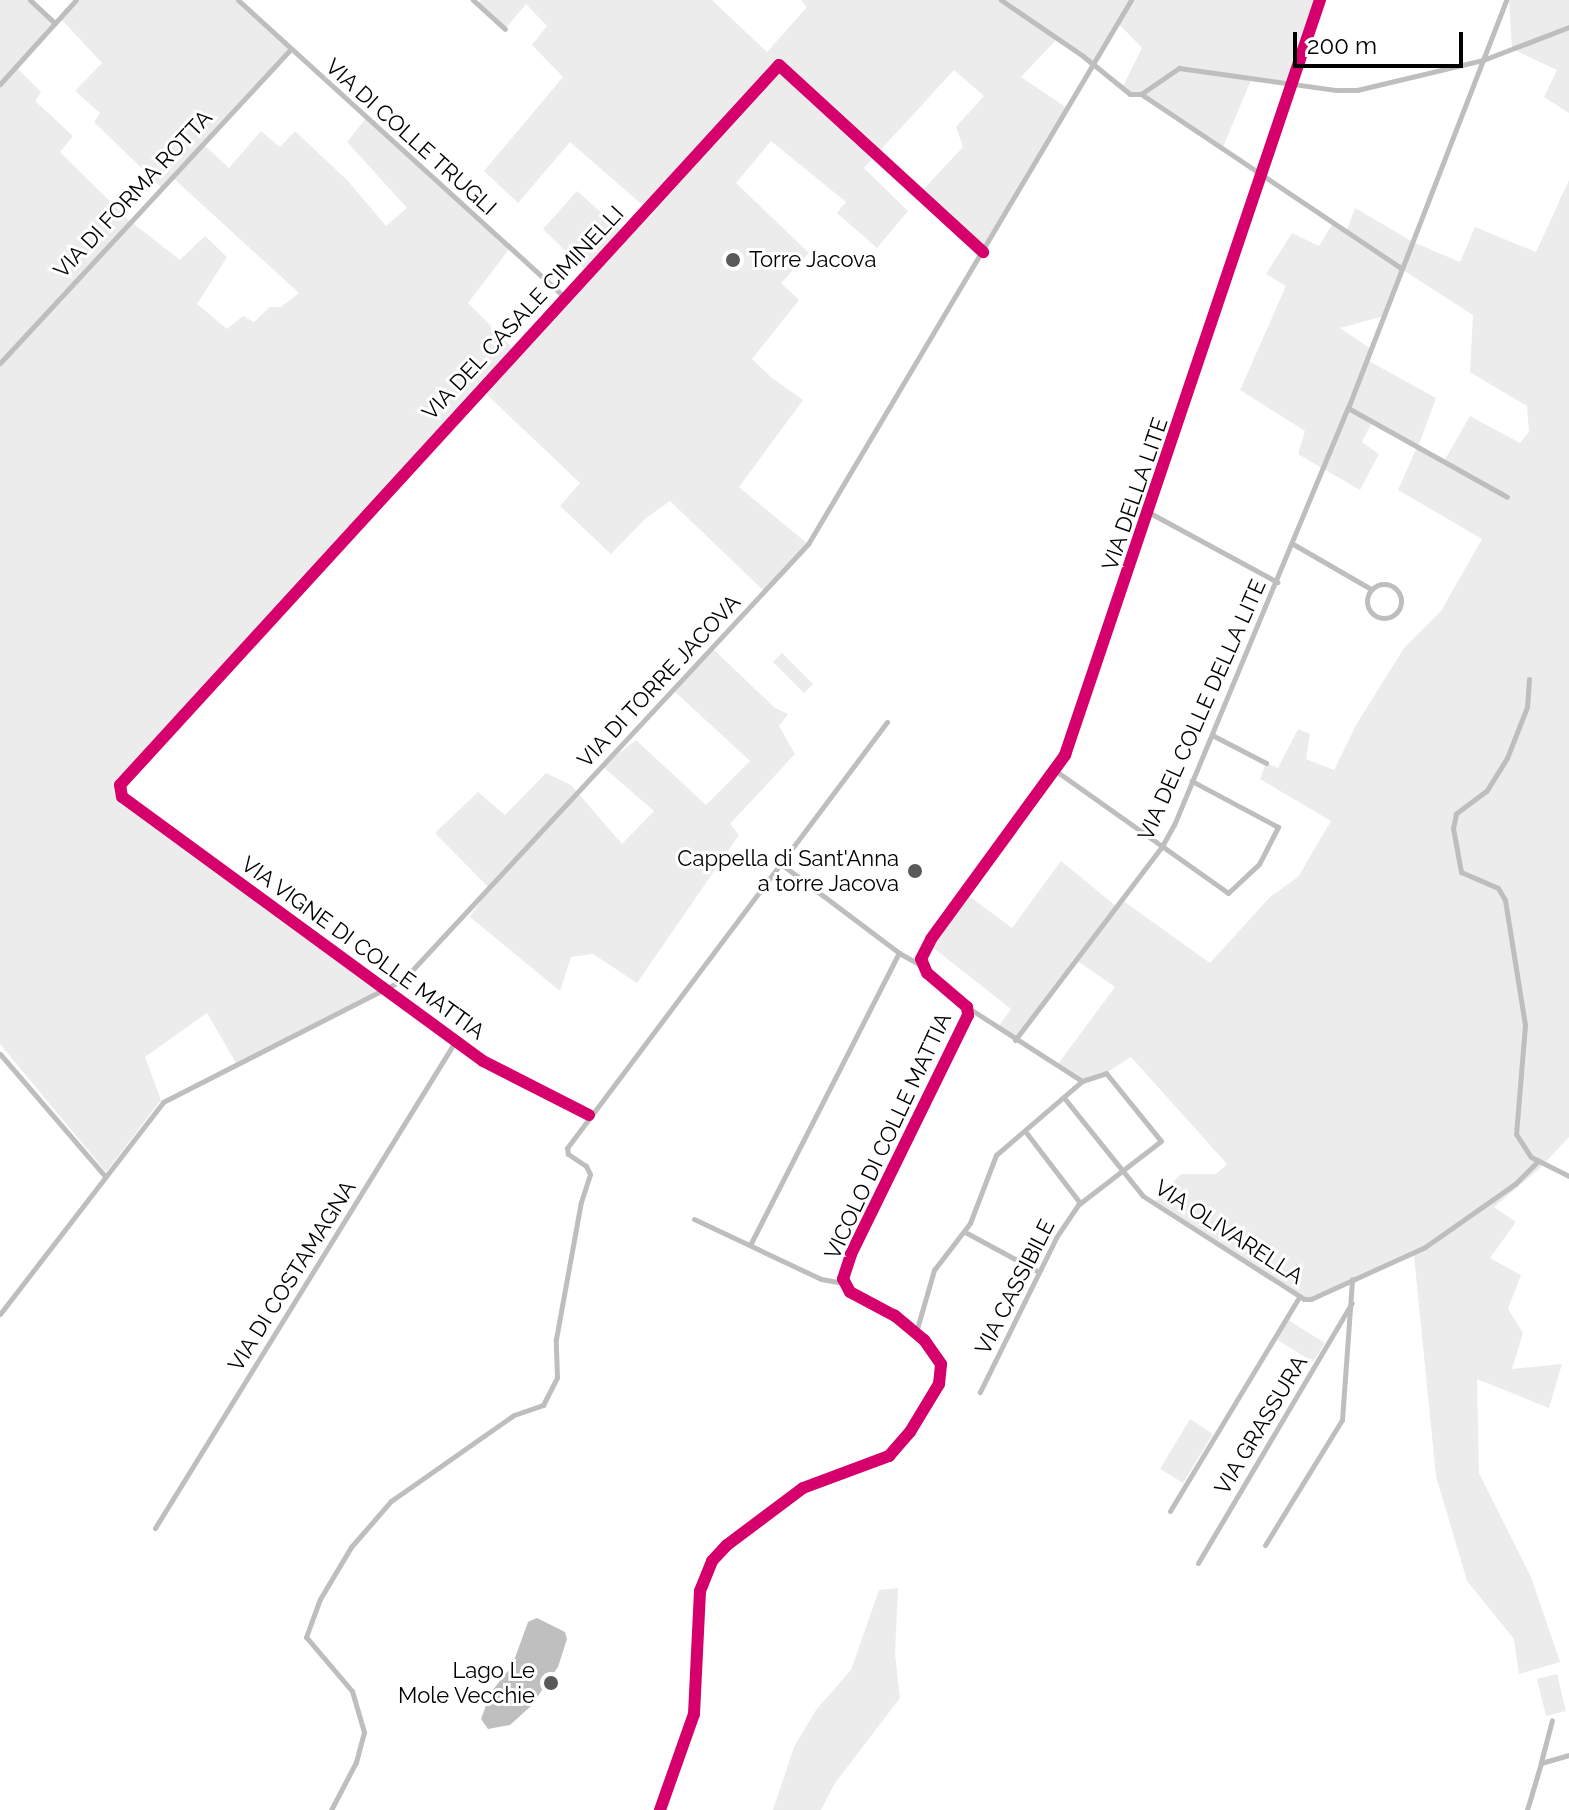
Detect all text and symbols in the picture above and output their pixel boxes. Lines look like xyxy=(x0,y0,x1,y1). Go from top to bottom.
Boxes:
scale bar xyxy=(1297,16,1467,66)
text: 200 m xyxy=(1307,31,1377,60)
street label: VIA DI COLLE TRUGLI xyxy=(320,53,502,221)
street label: VIA DI FORMA ROTTA xyxy=(48,104,218,284)
street label: VIA DEL CASALE CIMINELLI xyxy=(416,200,630,426)
place label: Torre Jacova xyxy=(749,247,877,273)
marker: Torre Jacova xyxy=(724,251,742,269)
street label: VIA DELLA LITE xyxy=(1096,413,1174,575)
street label: VIA DEL COLLE DELLA LITE xyxy=(1132,574,1272,846)
street label: VIA DI TORRE JACOVA xyxy=(571,588,747,774)
place label: Cappella di Sant'Anna a torre Jacova xyxy=(677,845,899,896)
street label: VIA VIGNE DI COLLE MATTIA xyxy=(236,850,490,1046)
marker: Cappella di Sant'Anna a torre Jacova xyxy=(906,862,924,880)
street label: VICOLO DI COLLE MATTIA xyxy=(819,1009,957,1263)
street label: VIA OLIVARELLA xyxy=(1149,1174,1309,1290)
street label: VIA DI COSTAMAGNA xyxy=(222,1176,362,1376)
street label: VIA CASSIBILE xyxy=(969,1215,1061,1359)
street label: VIA GRASSURA xyxy=(1209,1350,1313,1500)
place label: Lago Le Mole Vecchie xyxy=(397,1657,535,1708)
marker: Lago Le Mole Vecchie xyxy=(542,1674,560,1692)

